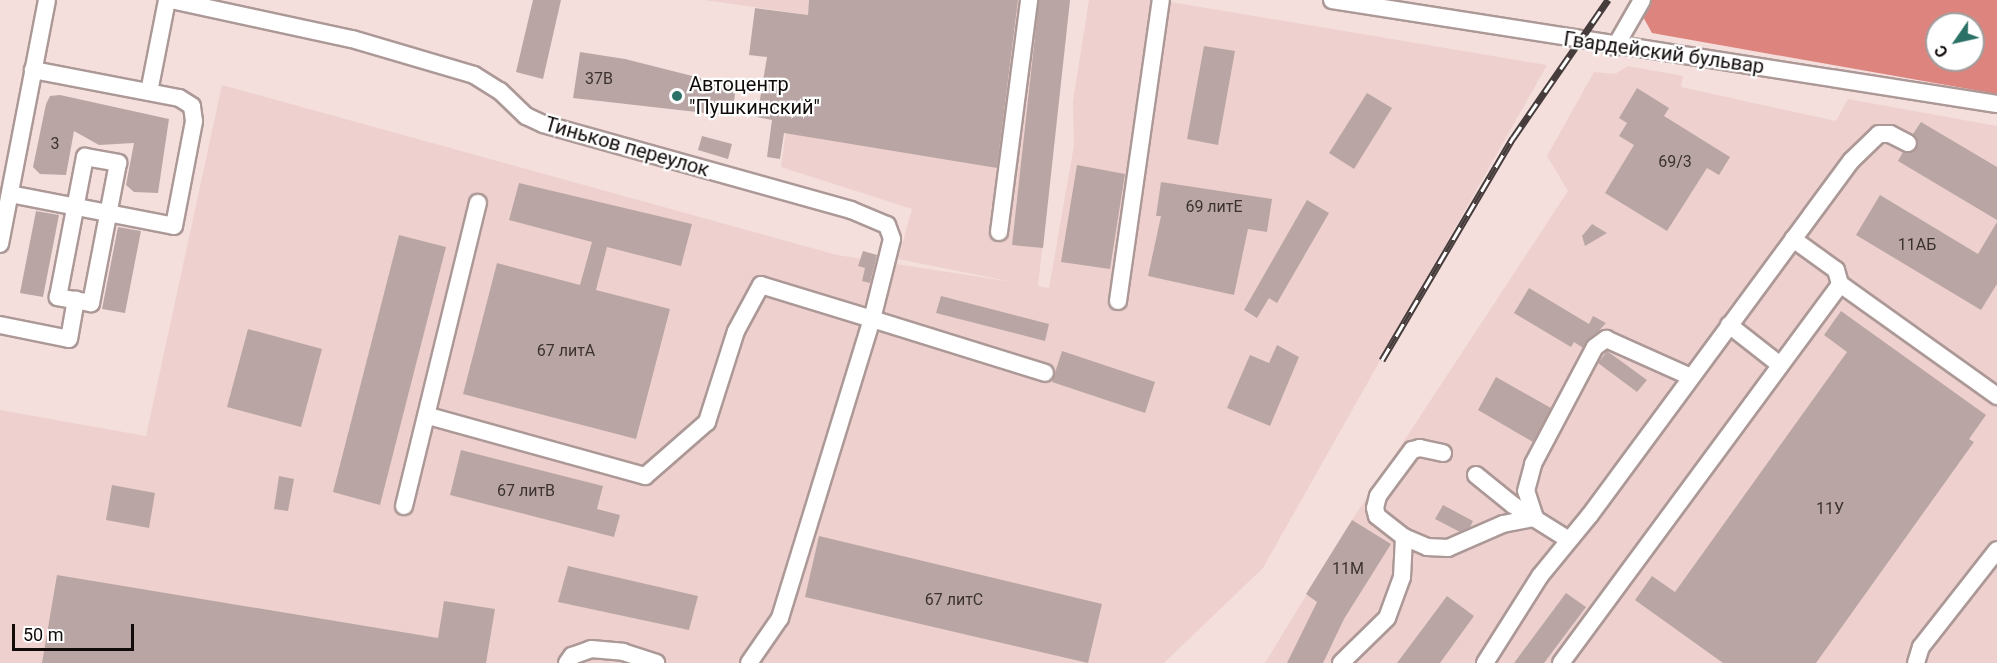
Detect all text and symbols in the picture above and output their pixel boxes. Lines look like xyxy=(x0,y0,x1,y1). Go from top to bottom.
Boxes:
north arrow xyxy=(1925,12,1985,72)
street label: Гвардейский бульвар xyxy=(1562,27,1766,79)
text: С xyxy=(1931,42,1952,61)
house number: 37В xyxy=(585,69,613,89)
place label: Автоцентр "Пушкинский" xyxy=(689,72,820,119)
marker: Автоцентр "Пушкинский" xyxy=(670,89,684,103)
street label: Тиньков переулок xyxy=(542,112,712,182)
house number: 3 xyxy=(51,134,59,154)
house number: 69/3 xyxy=(1658,152,1692,172)
house number: 69 литЕ xyxy=(1185,197,1243,217)
house number: 11АБ xyxy=(1898,235,1936,255)
house number: 67 литА xyxy=(537,341,595,361)
house number: 67 литВ xyxy=(497,481,555,501)
house number: 11У xyxy=(1816,499,1844,519)
house number: 11М xyxy=(1332,559,1364,579)
house number: 67 литС xyxy=(925,590,983,610)
scale bar xyxy=(15,612,136,650)
text: 50 m xyxy=(23,624,63,645)

